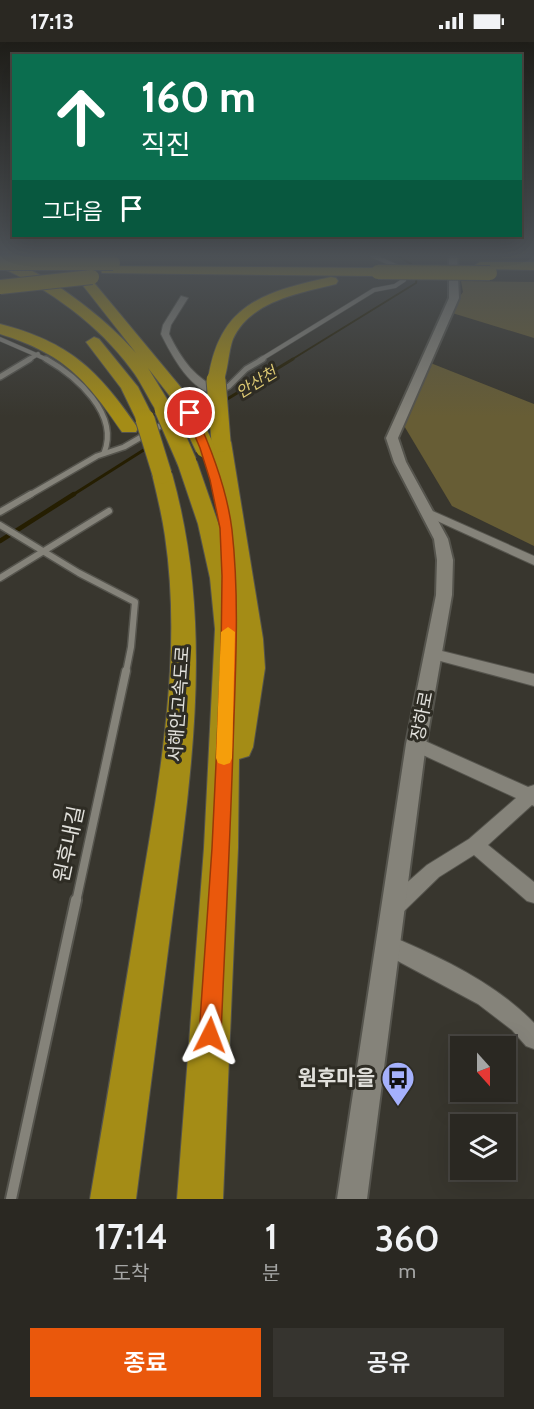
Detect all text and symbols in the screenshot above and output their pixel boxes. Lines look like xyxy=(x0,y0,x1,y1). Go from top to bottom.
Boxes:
text: 17:13 xyxy=(30,8,74,35)
text: 160 m xyxy=(141,71,256,123)
icon: ahead xyxy=(42,78,120,156)
text: 직진 xyxy=(141,128,191,161)
icon: arrive xyxy=(115,192,148,225)
text: 그다음 xyxy=(42,198,103,225)
water label: 안산천 xyxy=(233,361,282,402)
pin xyxy=(164,387,215,438)
icon: arrive xyxy=(173,396,206,429)
street label: 서해안고속도로 xyxy=(164,645,194,763)
street label: 장하로 xyxy=(406,690,438,742)
street label: 원후내길 xyxy=(48,804,89,884)
position arrow xyxy=(178,1003,242,1067)
north arrow xyxy=(450,1036,516,1102)
map controls xyxy=(450,1036,516,1180)
bus stop icon: 원후마을 xyxy=(380,1060,416,1107)
place label: 원후마을 xyxy=(298,1065,375,1090)
button: layers xyxy=(450,1114,516,1180)
text: 17:14 xyxy=(94,1214,168,1258)
text: 1 xyxy=(265,1214,278,1258)
text: 360 xyxy=(375,1216,440,1260)
text: m xyxy=(398,1259,416,1283)
text: 도착 xyxy=(113,1261,149,1285)
text: 분 xyxy=(262,1261,280,1285)
button: 종료 xyxy=(30,1328,261,1397)
button: 공유 xyxy=(273,1328,504,1397)

